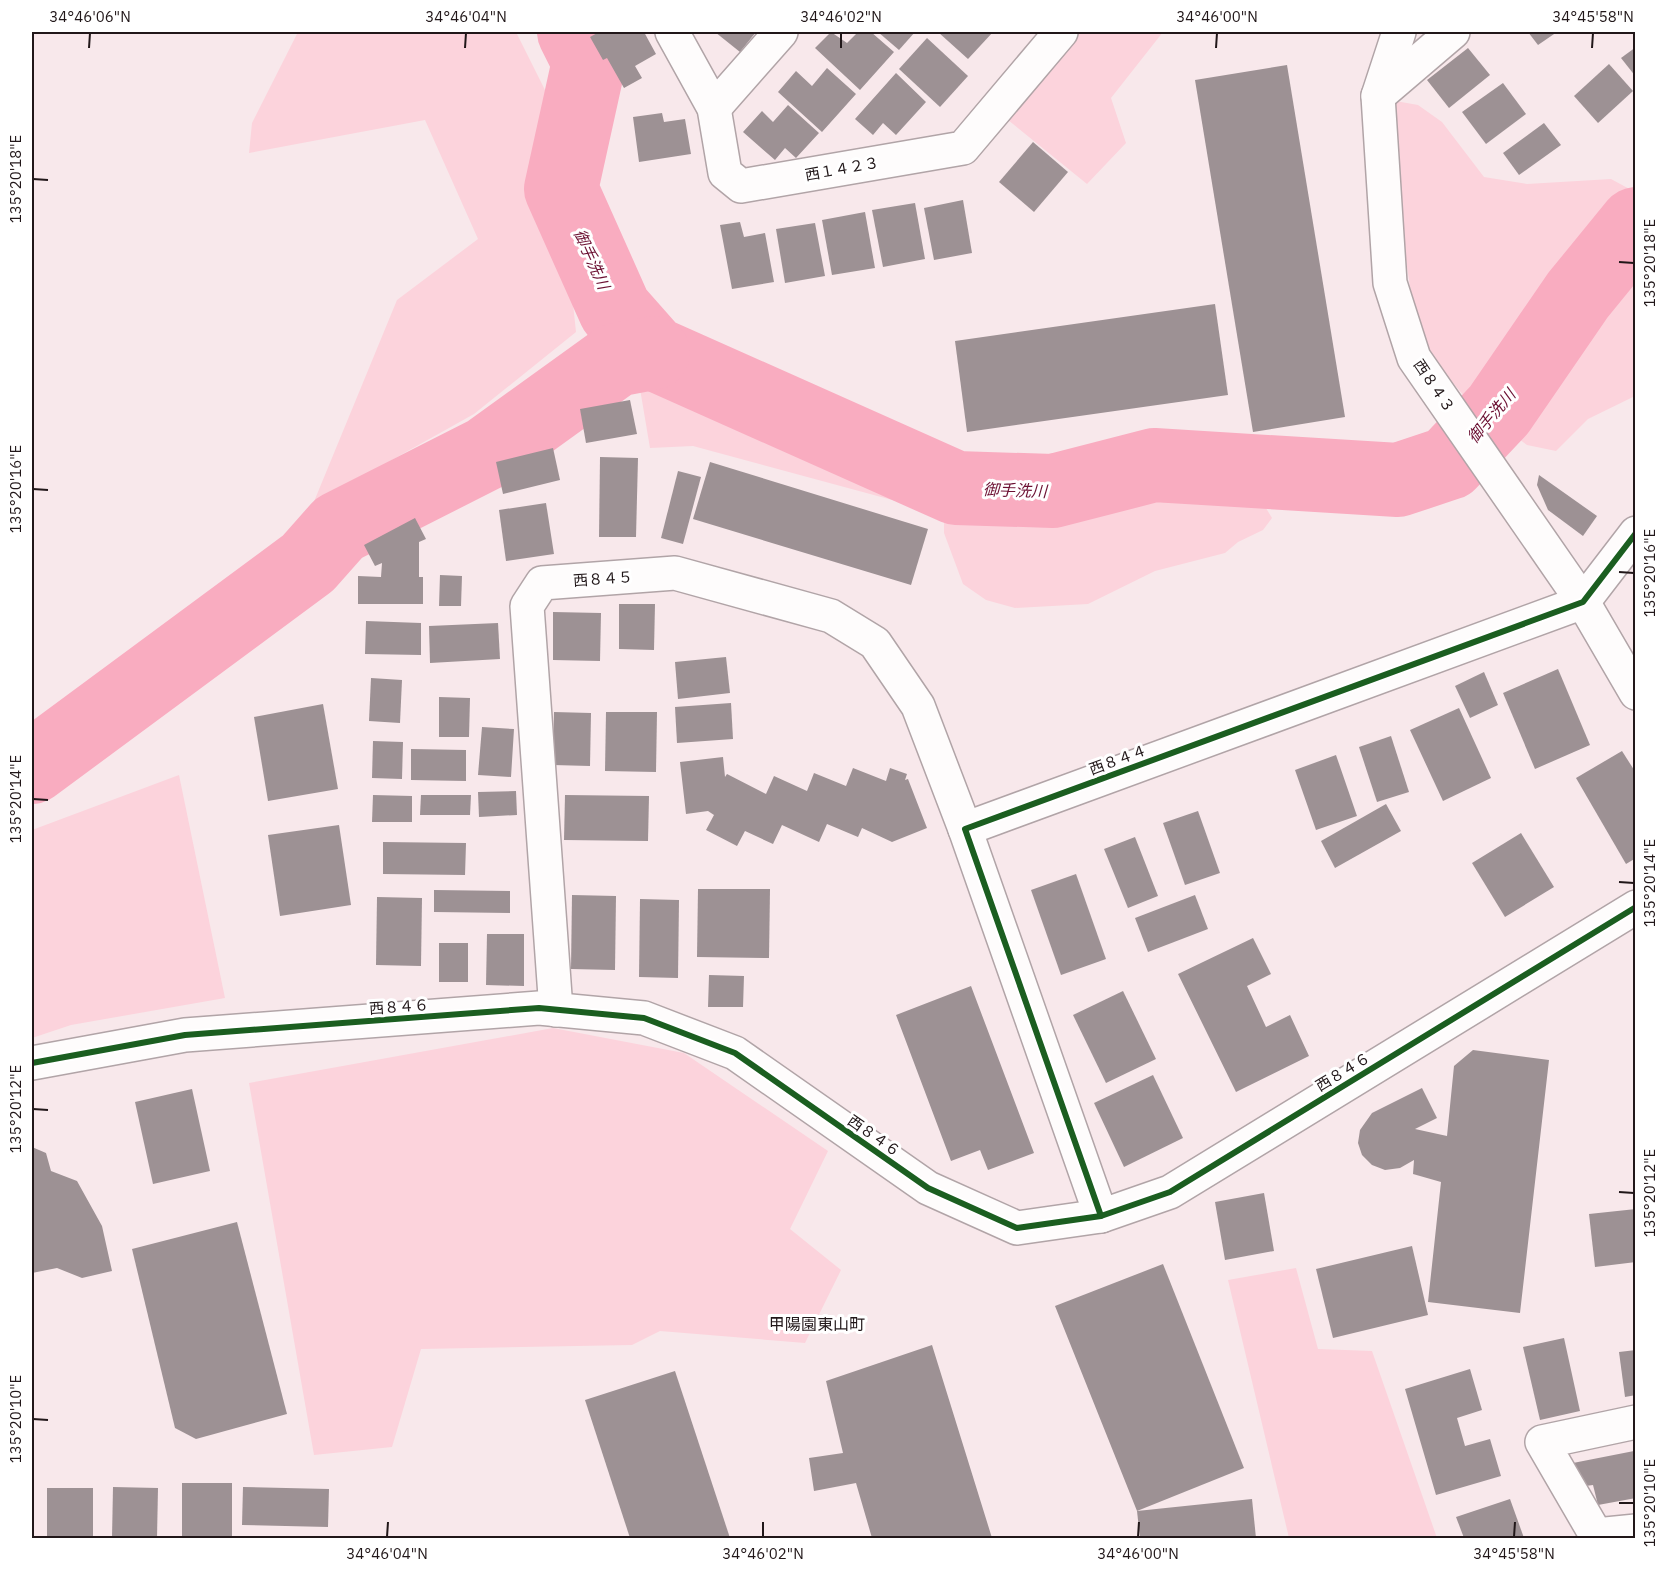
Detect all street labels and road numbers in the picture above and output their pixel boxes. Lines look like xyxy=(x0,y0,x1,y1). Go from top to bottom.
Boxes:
street label: 西１４２３ xyxy=(803,153,881,184)
street label: 西８４３ xyxy=(1410,356,1459,416)
street label: 西８４５ xyxy=(572,567,634,590)
street label: 西８４４ xyxy=(1086,740,1149,779)
street label: 西８４６ xyxy=(368,995,430,1018)
street label: 西８４６ xyxy=(1312,1048,1373,1095)
street label: 西８４６ xyxy=(844,1111,904,1161)

